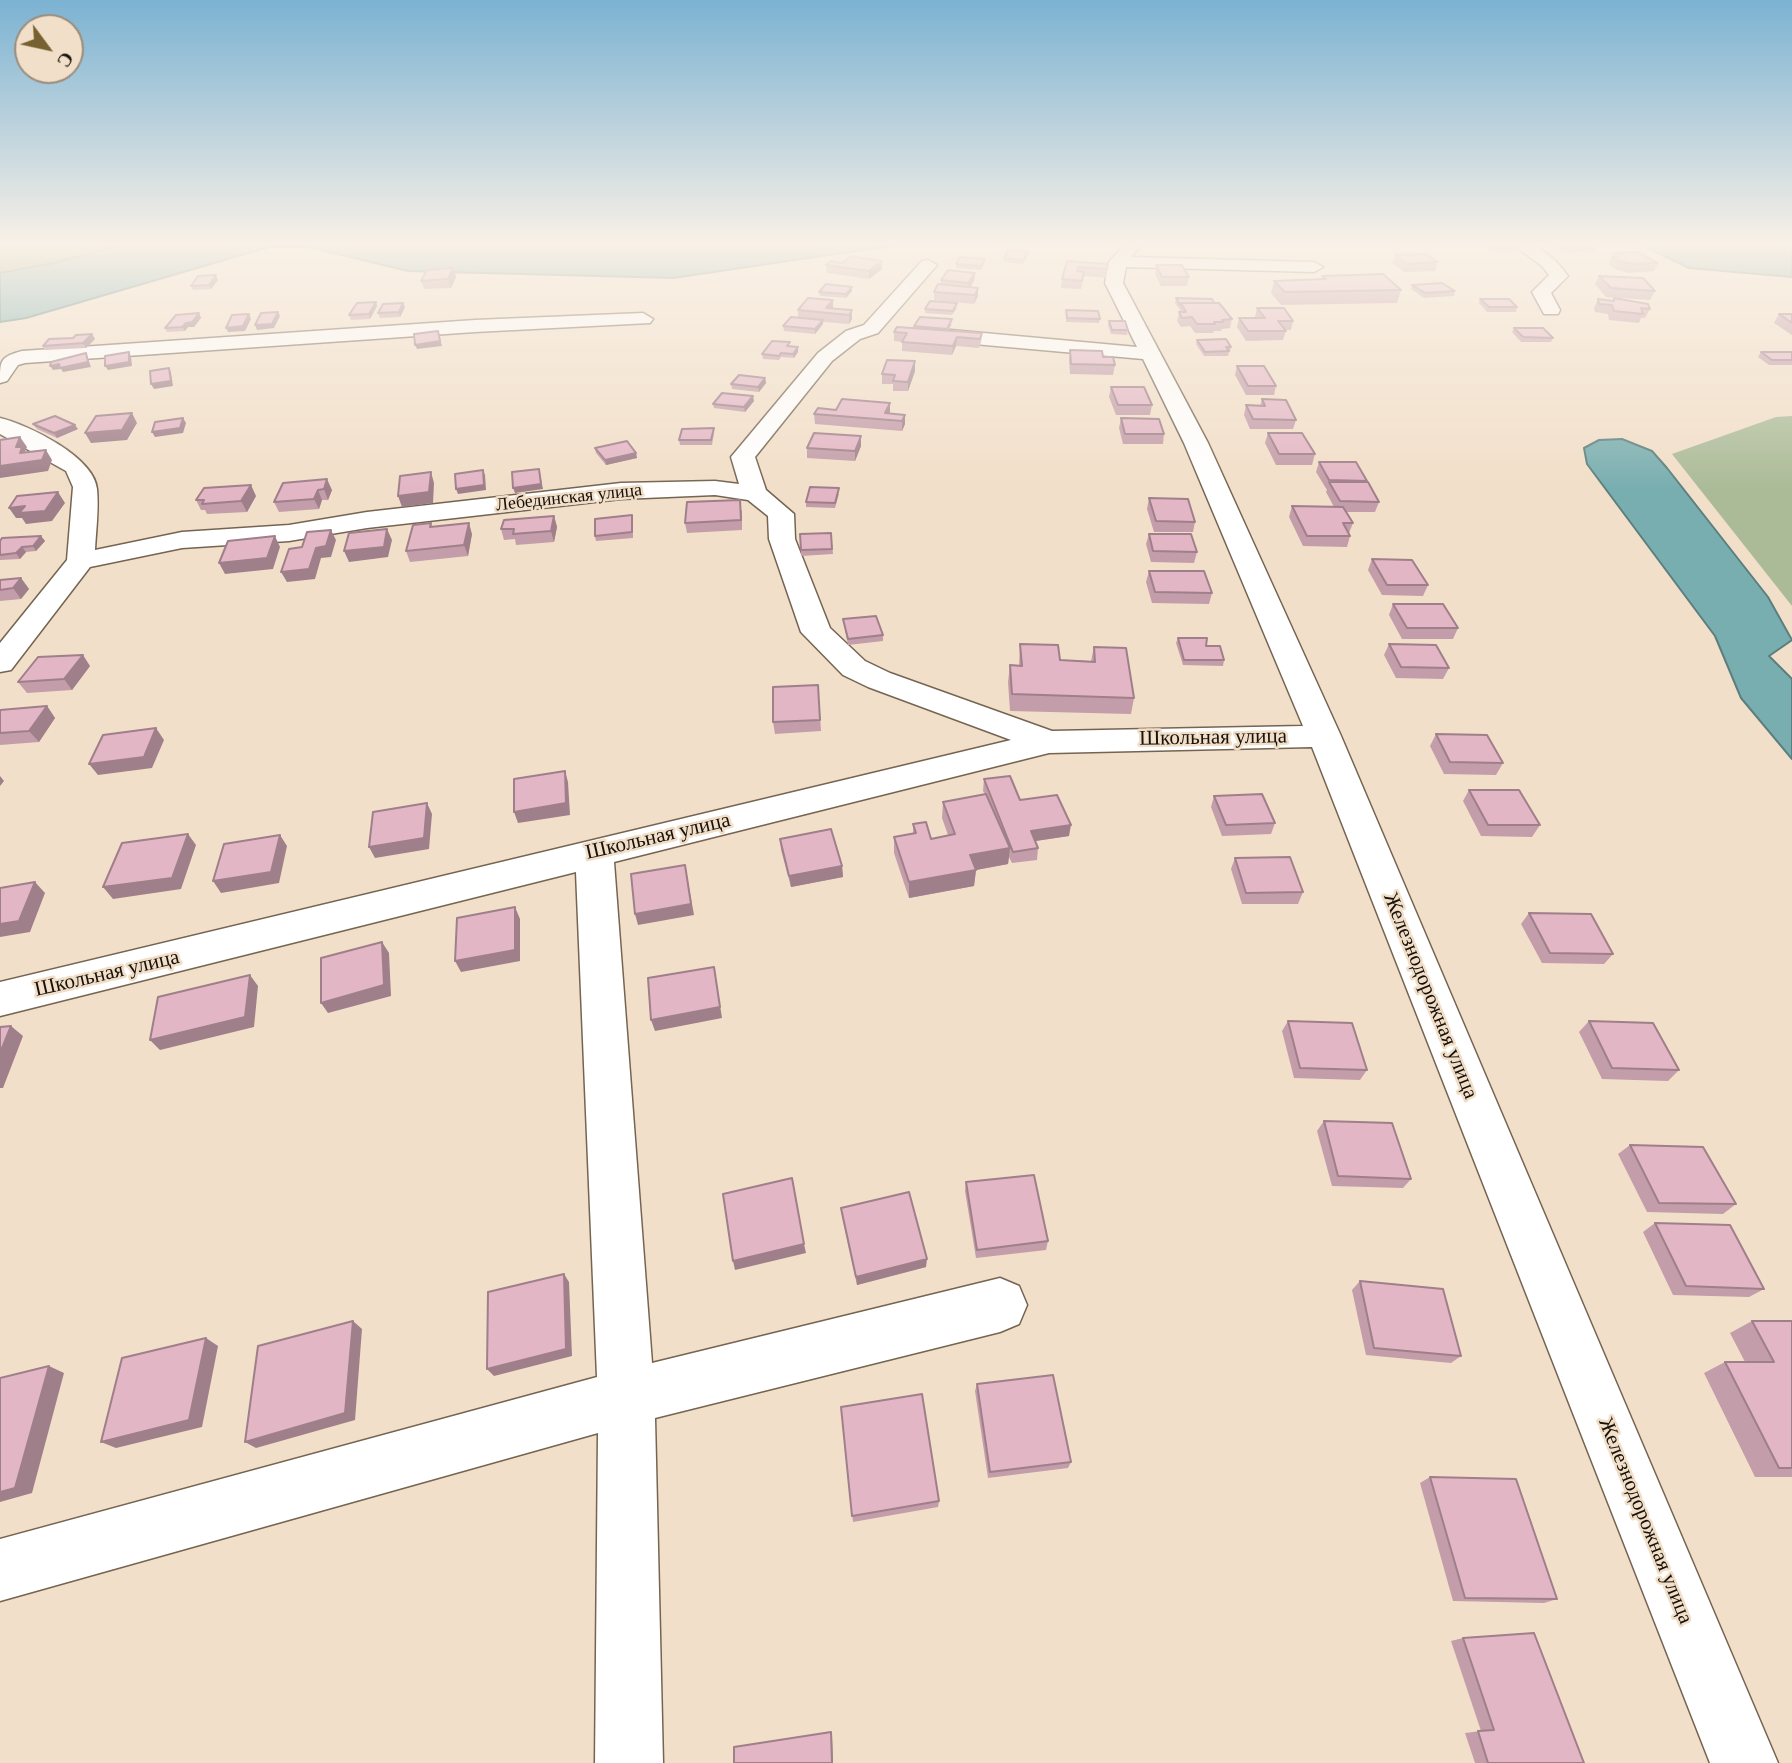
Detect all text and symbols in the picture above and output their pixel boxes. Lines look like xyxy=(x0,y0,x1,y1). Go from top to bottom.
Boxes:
north arrow xyxy=(14,14,84,84)
text: С xyxy=(53,48,78,71)
street label: Лебединская улица xyxy=(495,480,643,516)
street label: Школьная улица xyxy=(1139,724,1287,752)
street label: Школьная улица xyxy=(583,808,733,866)
street label: Железнодорожная улица xyxy=(1377,889,1483,1103)
street label: Школьная улица xyxy=(32,945,182,1003)
street label: Железнодорожная улица xyxy=(1592,1414,1698,1628)

